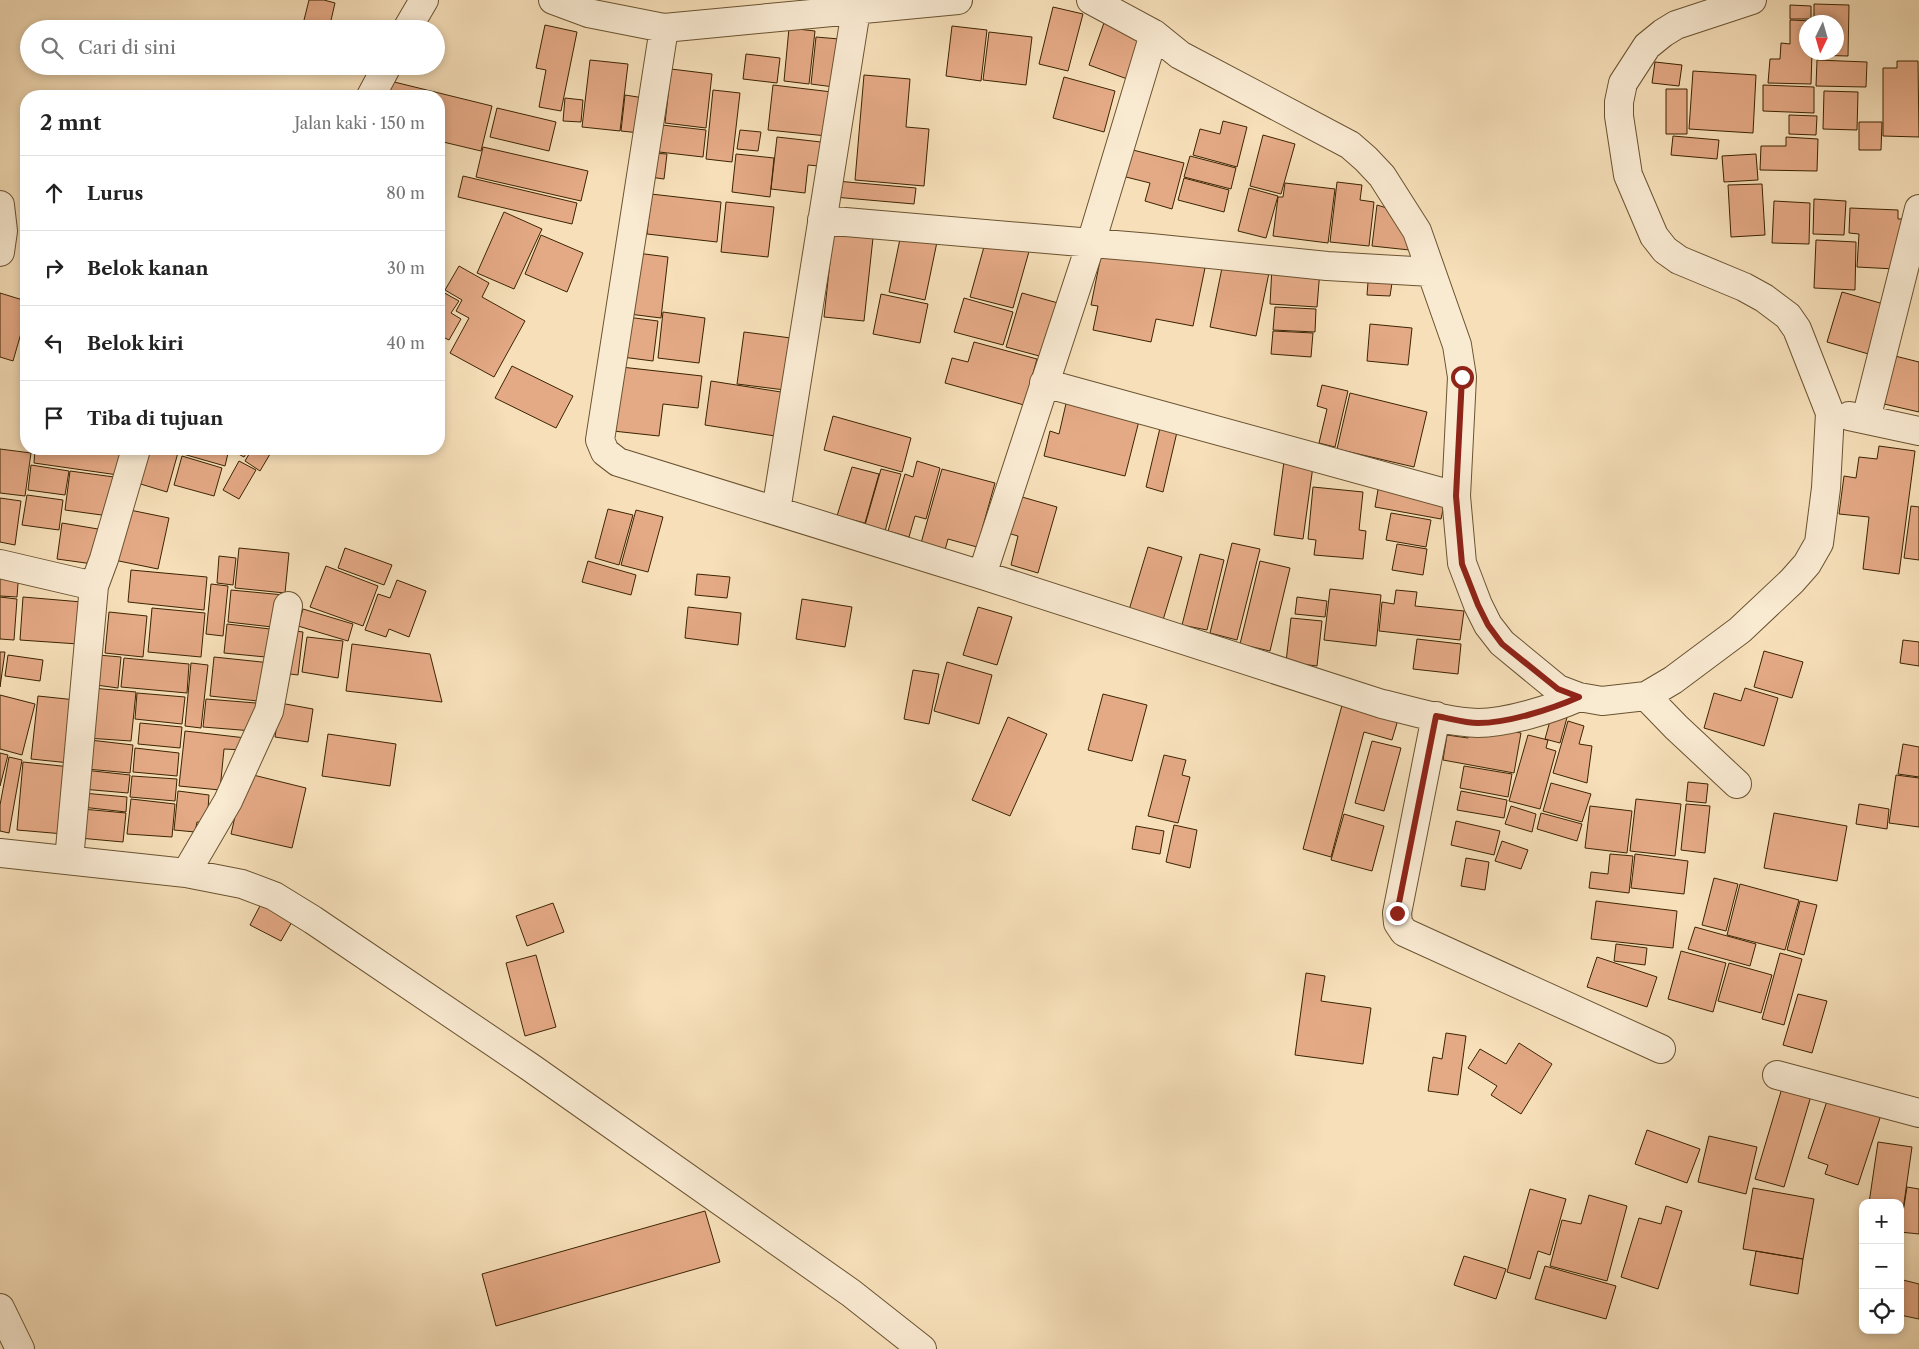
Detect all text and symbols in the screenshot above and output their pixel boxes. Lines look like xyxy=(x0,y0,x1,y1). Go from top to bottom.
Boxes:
north arrow xyxy=(1799,15,1844,60)
search box xyxy=(20,20,445,75)
icon: search xyxy=(38,34,66,62)
text: Cari di sini xyxy=(78,36,176,59)
text: 2 mnt xyxy=(40,110,101,135)
text: Jalan kaki · 150 m xyxy=(294,113,425,133)
icon: ahead xyxy=(40,179,68,207)
text: Lurus xyxy=(87,182,143,205)
text: 80 m xyxy=(386,183,425,203)
icon: right xyxy=(40,254,68,282)
text: Belok kanan xyxy=(87,257,209,280)
text: 30 m xyxy=(387,258,425,278)
icon: left xyxy=(40,329,68,357)
text: Belok kiri xyxy=(87,332,184,355)
text: 40 m xyxy=(386,333,425,353)
route start xyxy=(1451,366,1474,389)
icon: arrive xyxy=(40,404,68,432)
text: Tiba di tujuan xyxy=(87,407,223,430)
route end xyxy=(1386,902,1409,925)
map controls xyxy=(1859,1199,1904,1334)
button: + xyxy=(1859,1199,1904,1244)
button: − xyxy=(1859,1244,1904,1289)
button: locate xyxy=(1859,1289,1904,1334)

